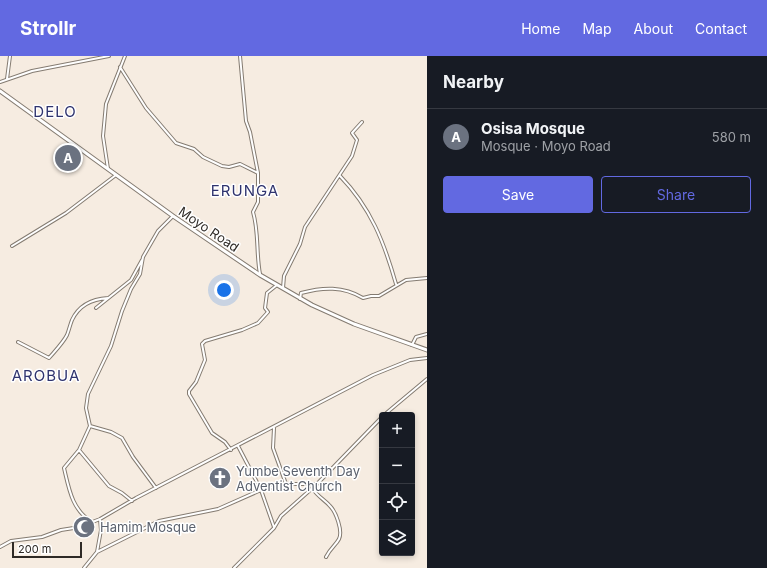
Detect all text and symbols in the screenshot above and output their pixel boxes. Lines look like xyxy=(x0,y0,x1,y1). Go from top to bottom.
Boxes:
text: Strollr xyxy=(20,17,76,40)
text: Home xyxy=(521,20,560,37)
text: Map xyxy=(582,20,612,37)
text: About xyxy=(634,20,673,37)
text: Contact xyxy=(695,20,747,37)
text: Nearby xyxy=(443,72,504,92)
district label: DELO xyxy=(33,102,77,121)
text: Osisa Mosque xyxy=(481,119,585,138)
text: A xyxy=(451,129,461,145)
text: 580 m xyxy=(712,129,751,145)
text: Mosque · Moyo Road xyxy=(481,138,611,154)
pin: A xyxy=(55,143,81,173)
button: Save xyxy=(443,176,593,213)
button: Share xyxy=(601,176,751,213)
district label: ERUNGA xyxy=(211,181,279,200)
street label: Moyo Road xyxy=(176,203,242,255)
your location xyxy=(214,280,234,300)
district label: AROBUA xyxy=(12,366,80,385)
map controls xyxy=(379,412,415,556)
button: + xyxy=(379,412,415,448)
button: − xyxy=(379,448,415,484)
place label: Yumbe Seventh Day Adventist Church xyxy=(236,463,360,494)
church icon: Yumbe Seventh Day Adventist Church xyxy=(207,465,233,491)
button: locate xyxy=(379,484,415,520)
mosque icon: Hamim Mosque xyxy=(71,514,97,540)
place label: Hamim Mosque xyxy=(100,519,196,535)
button: layers xyxy=(379,520,415,556)
scale bar xyxy=(12,540,82,559)
text: 200 m xyxy=(18,542,51,556)

